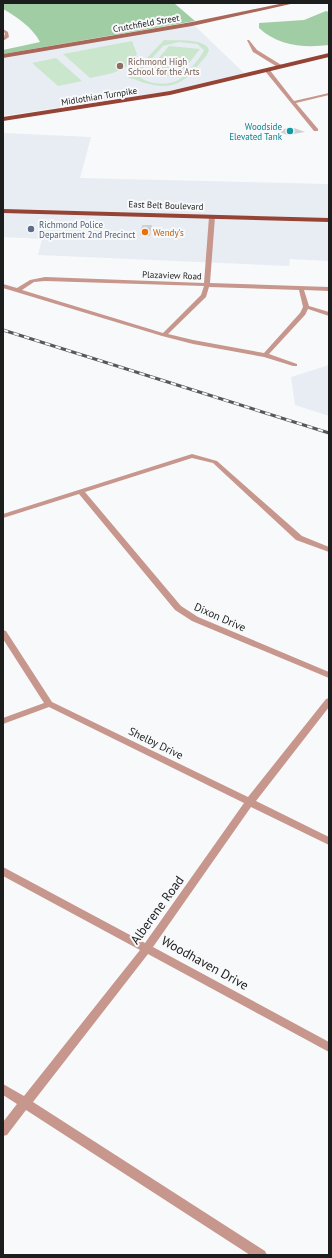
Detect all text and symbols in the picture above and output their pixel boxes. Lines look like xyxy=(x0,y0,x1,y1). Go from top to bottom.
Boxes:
street label: Crutchfield Street xyxy=(112,12,180,34)
place label: Richmond High School for the Arts xyxy=(128,56,200,77)
marker: Richmond High School for the Arts xyxy=(115,61,125,71)
street label: Midlothian Turnpike xyxy=(60,85,138,107)
place label: Woodside Elevated Tank xyxy=(229,121,283,142)
marker: Woodside Elevated Tank xyxy=(285,126,295,136)
street label: East Belt Boulevard xyxy=(128,198,204,212)
place label: Richmond Police Department 2nd Precinct xyxy=(39,219,135,240)
marker: Richmond Police Department 2nd Precinct xyxy=(26,224,36,234)
marker: Wendy's xyxy=(140,227,150,237)
place label: Wendy's xyxy=(153,227,184,238)
street label: Plazaview Road xyxy=(142,268,202,282)
street label: Dixon Drive xyxy=(192,599,248,635)
street label: Shelby Drive xyxy=(127,724,186,762)
street label: Alberene Road xyxy=(126,872,188,948)
street label: Woodhaven Drive xyxy=(158,932,252,994)

